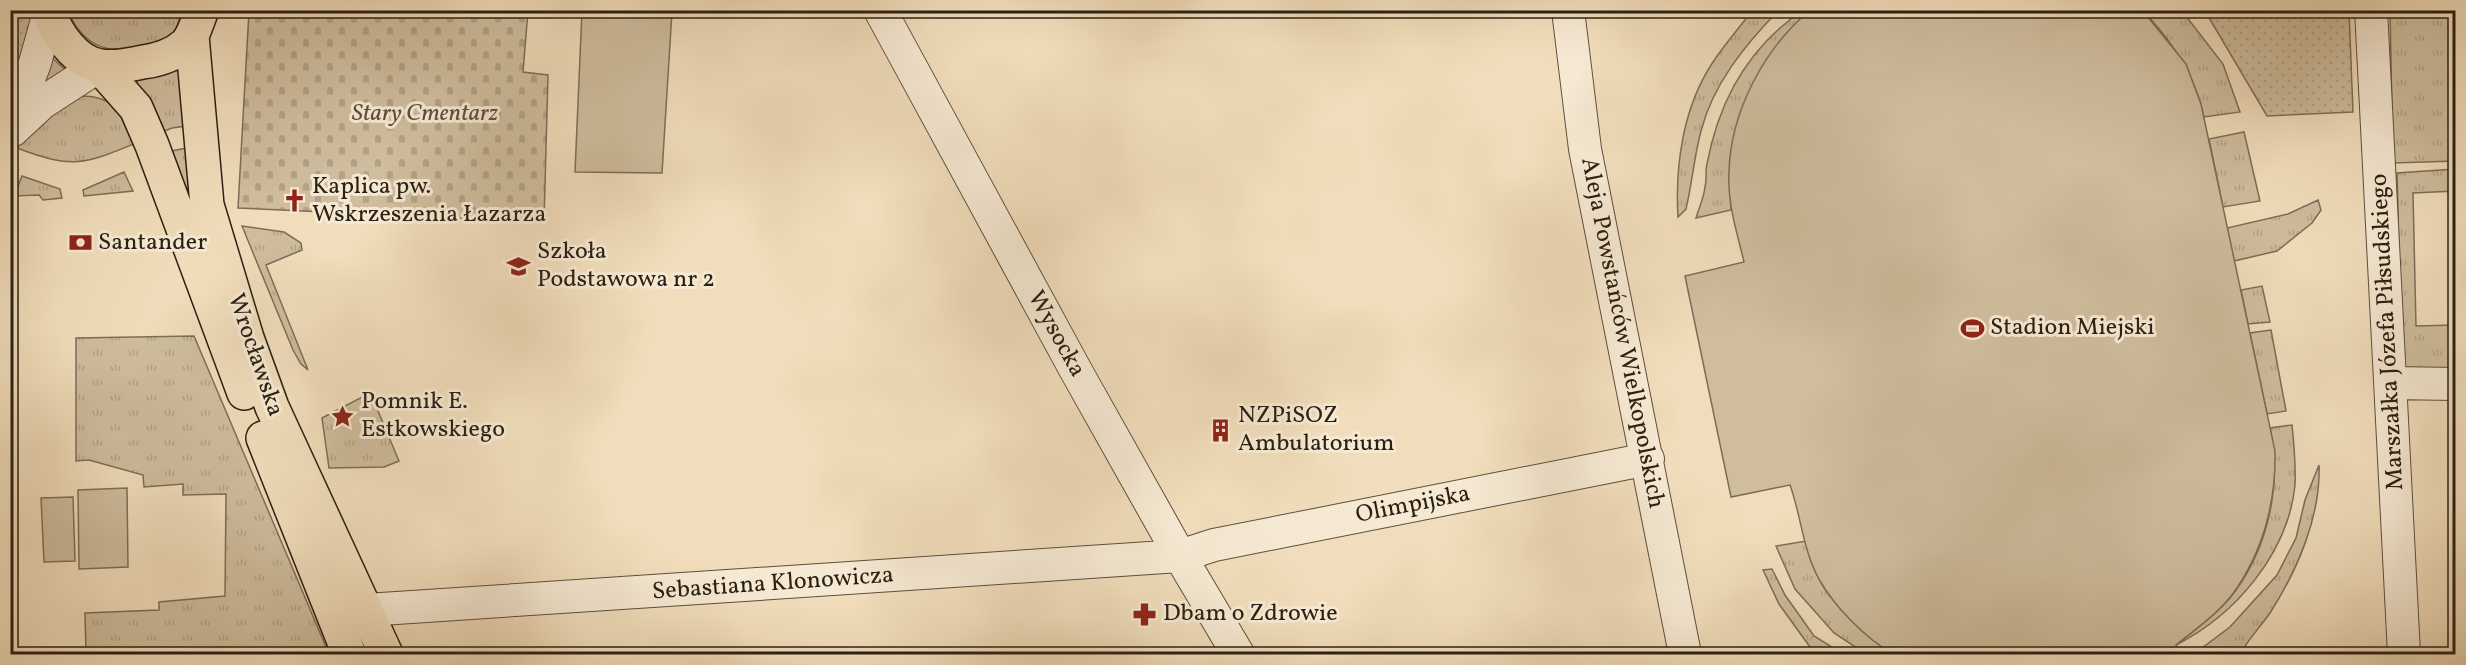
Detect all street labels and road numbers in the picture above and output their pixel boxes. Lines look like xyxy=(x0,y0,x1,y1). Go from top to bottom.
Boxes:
street label: Aleja Powstańców Wielkopolskich xyxy=(1571,155,1673,511)
street label: Marszałka Józefa Piłsudskiego xyxy=(2363,173,2413,491)
street label: Wysocka xyxy=(1018,285,1094,383)
street label: Wrocławska xyxy=(218,289,292,421)
street label: Olimpijska xyxy=(1353,477,1473,533)
street label: Sebastiana Klonowicza xyxy=(651,559,895,609)

